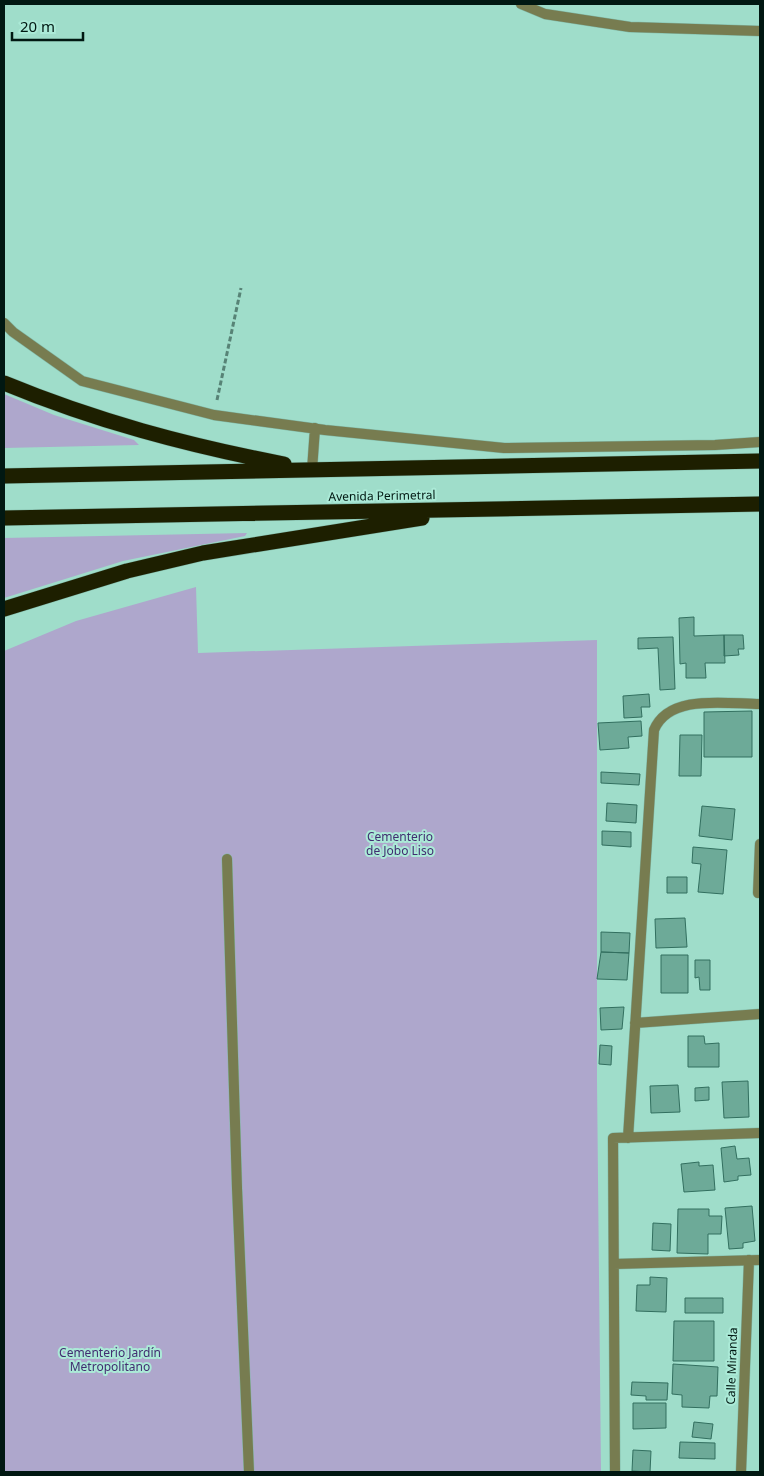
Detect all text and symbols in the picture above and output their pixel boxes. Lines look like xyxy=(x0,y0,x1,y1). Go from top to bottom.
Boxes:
scale bar xyxy=(12,10,84,42)
text: 20 m xyxy=(20,16,55,36)
street label: Avenida Perimetral xyxy=(328,486,436,505)
park label: Cementerio de Jobo Liso xyxy=(366,828,434,859)
street label: Calle Miranda xyxy=(722,1327,741,1405)
park label: Cementerio Jardín Metropolitano xyxy=(59,1344,161,1375)

